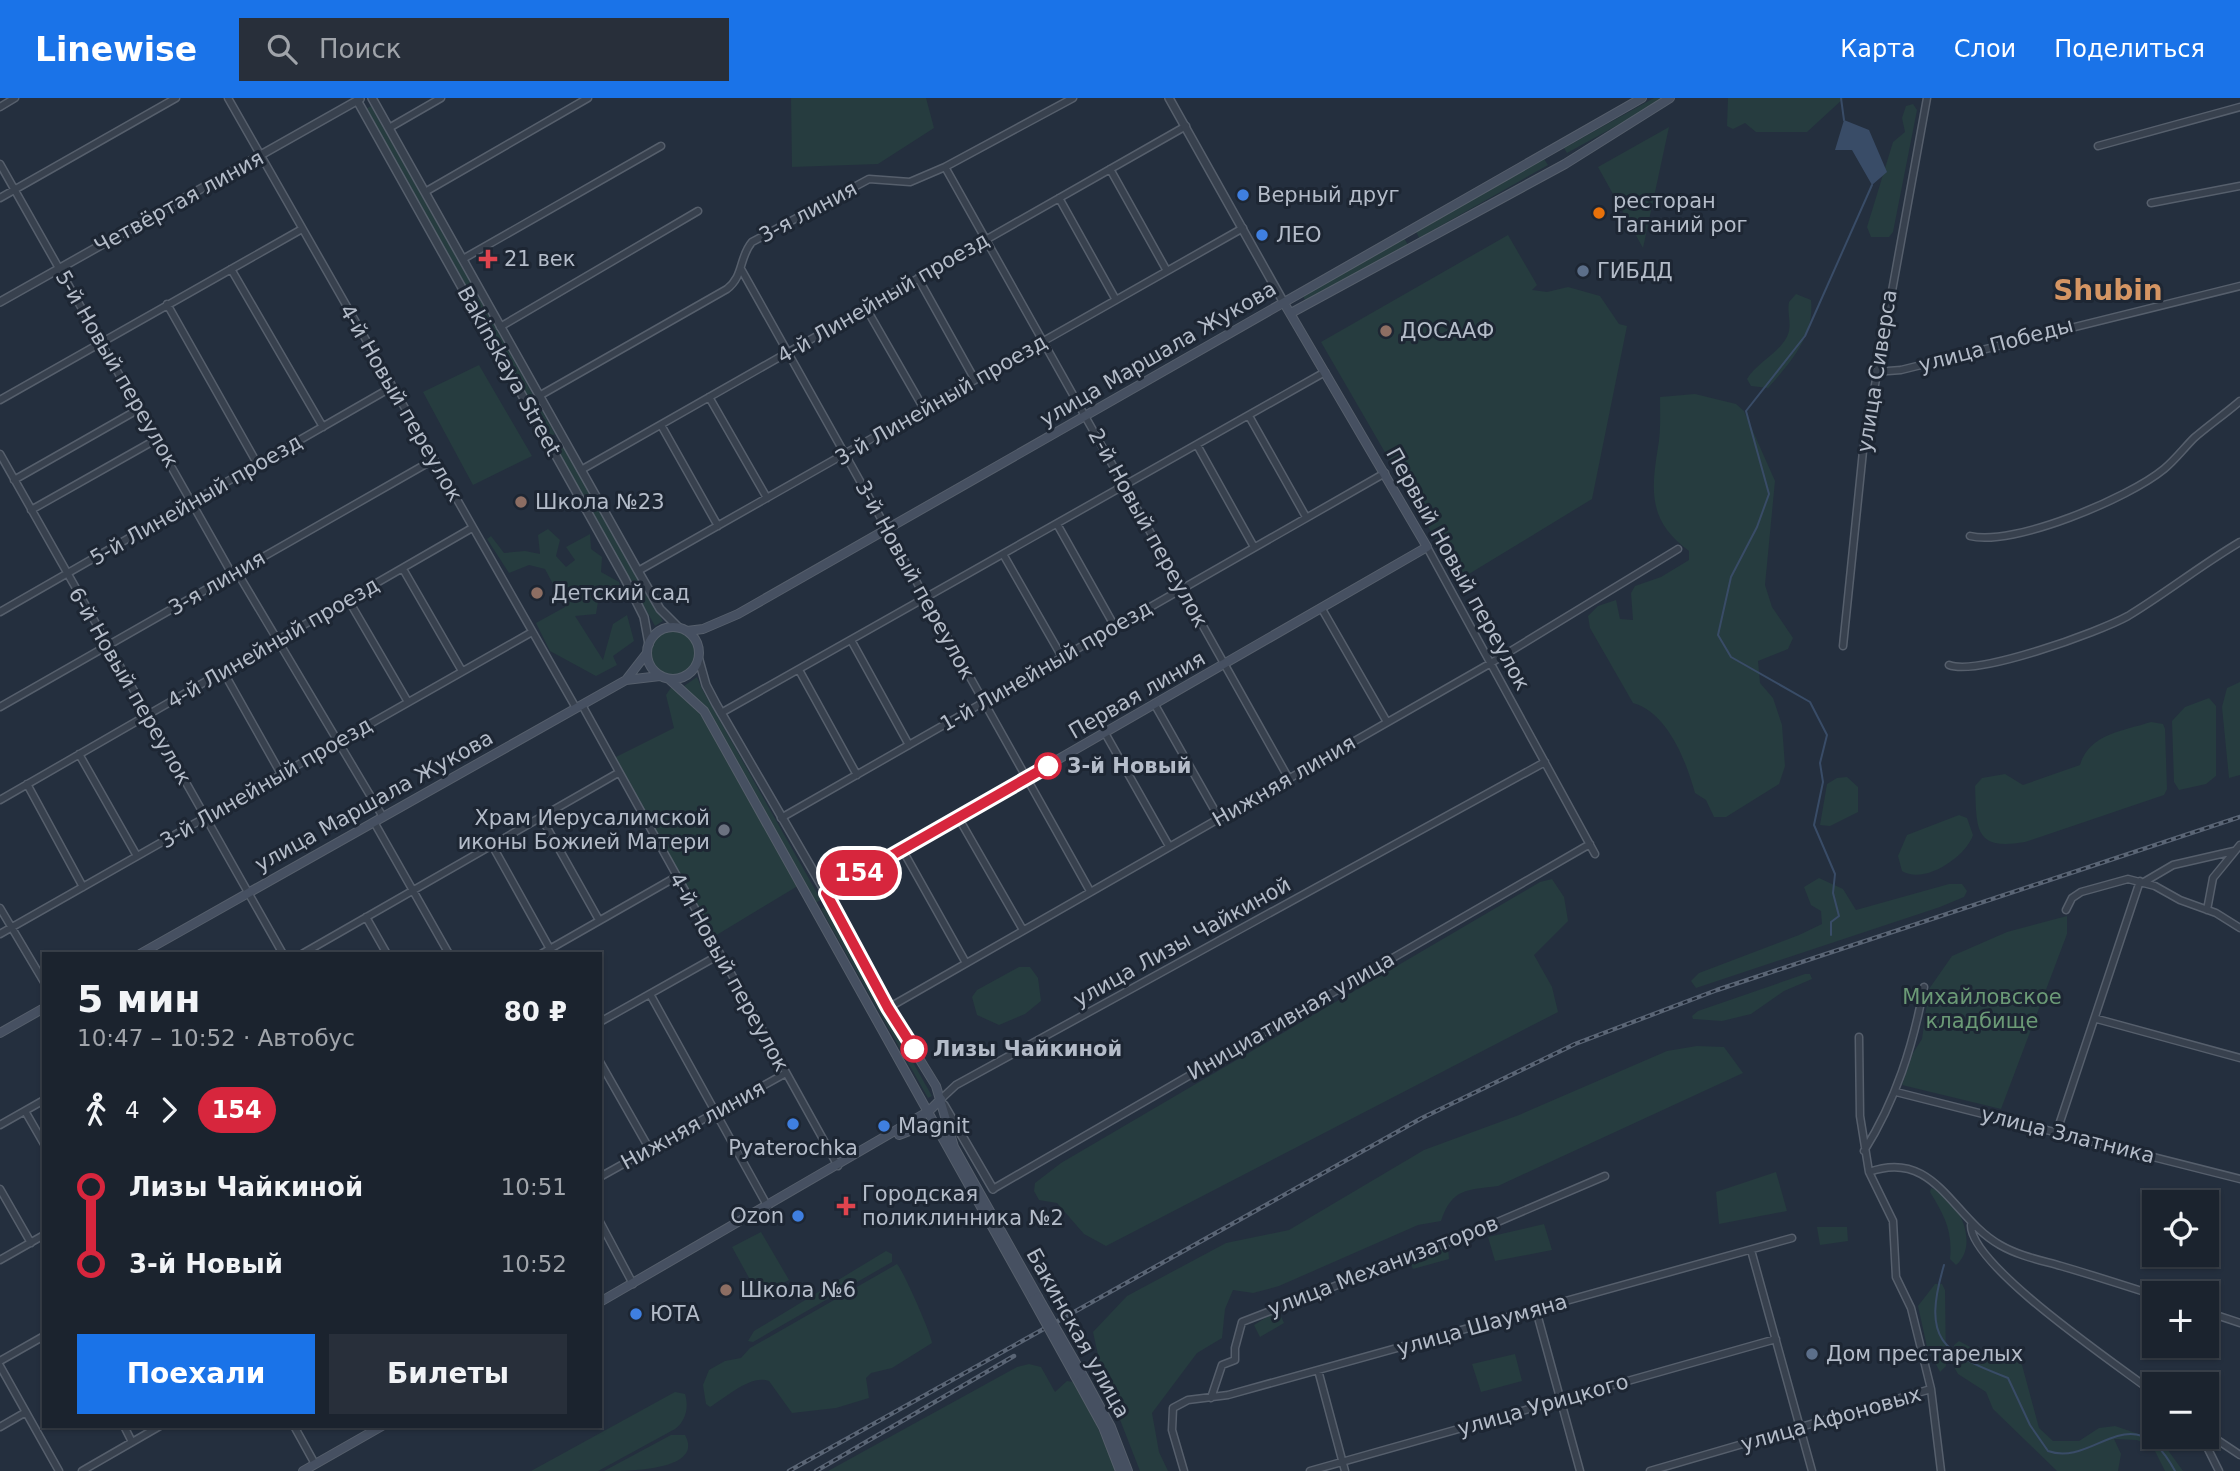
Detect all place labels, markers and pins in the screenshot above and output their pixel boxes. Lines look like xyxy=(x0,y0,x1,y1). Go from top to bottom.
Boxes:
place label: Верный друг xyxy=(1257,183,1400,207)
marker: Верный друг xyxy=(1235,187,1251,203)
place label: ресторан Таганий рог xyxy=(1612,189,1748,237)
marker: ресторан Таганий рог xyxy=(1591,205,1607,221)
place label: ЛЕО xyxy=(1276,223,1322,247)
marker: ЛЕО xyxy=(1254,227,1270,243)
place label: 21 век xyxy=(504,247,575,271)
marker: 21 век xyxy=(478,249,498,269)
place label: ГИБДД xyxy=(1597,259,1673,283)
marker: ГИБДД xyxy=(1575,263,1591,279)
place label: ДОСААФ xyxy=(1400,319,1494,343)
marker: ДОСААФ xyxy=(1378,323,1394,339)
place label: Школа №23 xyxy=(535,490,665,514)
marker: Школа №23 xyxy=(513,494,529,510)
place label: Детский сад xyxy=(551,581,690,605)
marker: Детский сад xyxy=(529,585,545,601)
marker: 3-й Новый xyxy=(1035,753,1061,779)
place label: 3-й Новый xyxy=(1067,754,1191,778)
place label: Храм Иерусалимской иконы Божией Матери xyxy=(458,806,710,854)
marker: Храм Иерусалимской иконы Божией Матери xyxy=(716,822,732,838)
marker: Лизы Чайкиной xyxy=(901,1036,927,1062)
place label: Лизы Чайкиной xyxy=(933,1037,1122,1061)
place label: Magnit xyxy=(898,1114,970,1138)
marker: Pyaterochka xyxy=(785,1116,801,1132)
marker: Magnit xyxy=(876,1118,892,1134)
place label: Pyaterochka xyxy=(728,1136,858,1160)
place label: Городская поликлинника №2 xyxy=(862,1182,1064,1230)
marker: Городская поликлинника №2 xyxy=(836,1196,856,1216)
place label: Ozon xyxy=(730,1204,784,1228)
marker: Ozon xyxy=(790,1208,806,1224)
place label: Школа №6 xyxy=(740,1278,856,1302)
marker: Школа №6 xyxy=(718,1282,734,1298)
place label: ЮТА xyxy=(650,1302,700,1326)
marker: ЮТА xyxy=(628,1306,644,1322)
place label: Дом престарелых xyxy=(1826,1342,2023,1366)
marker: Дом престарелых xyxy=(1804,1346,1820,1362)

